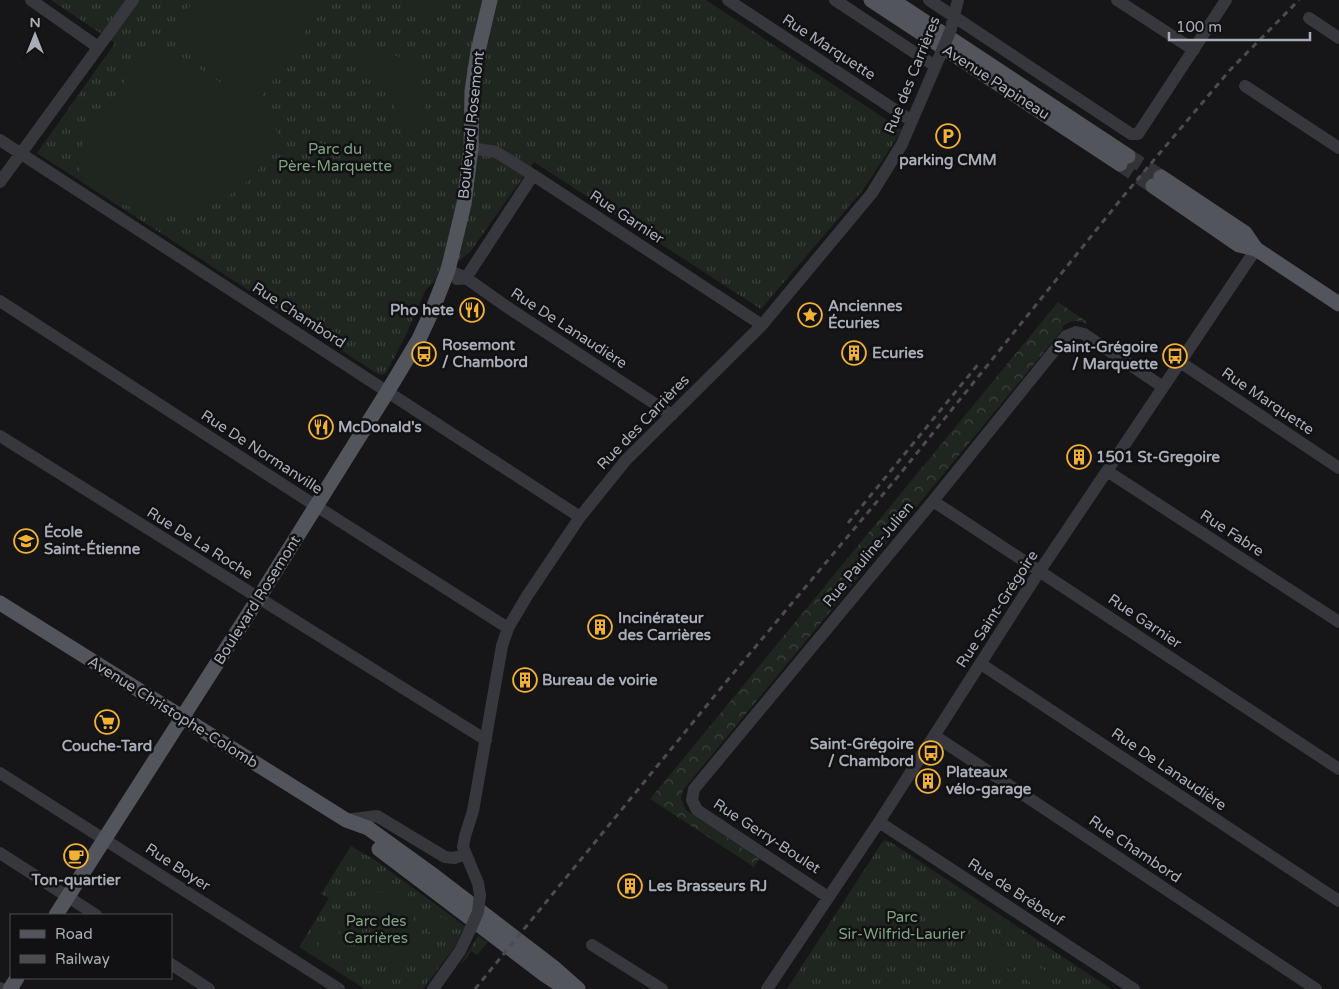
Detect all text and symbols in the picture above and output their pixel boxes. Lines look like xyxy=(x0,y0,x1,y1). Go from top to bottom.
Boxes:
north arrow xyxy=(10,10,60,60)
street label: Rue Marquette xyxy=(779,10,879,84)
scale bar xyxy=(1169,10,1310,42)
text: N xyxy=(29,14,41,31)
street label: Rue des Carrières xyxy=(880,14,944,136)
text: 100 m xyxy=(1176,18,1222,36)
street label: Avenue Papineau xyxy=(939,41,1053,123)
street label: Boulevard Rosemont xyxy=(454,50,488,200)
parking icon: parking CMM xyxy=(935,123,961,149)
park label: Parc du Père-Marquette xyxy=(278,140,392,175)
place label: parking CMM xyxy=(899,151,997,170)
street label: Rue Garnier xyxy=(587,186,668,248)
street label: Rue Chambord xyxy=(249,278,349,352)
street label: Rue De Lanaudière xyxy=(507,284,631,372)
restaurant icon: Pho hete xyxy=(459,297,485,323)
place label: Anciennes Écuries xyxy=(828,297,902,332)
place label: Pho hete xyxy=(390,301,455,319)
place icon: Anciennes Écuries xyxy=(797,302,823,328)
place label: Rosemont / Chambord xyxy=(442,336,528,371)
place label: Saint-Grégoire / Marquette xyxy=(1054,338,1159,374)
building icon: Ecuries xyxy=(841,340,867,366)
bus stop icon: Rosemont / Chambord xyxy=(411,341,437,367)
bus stop icon: Saint-Grégoire / Marquette xyxy=(1162,343,1188,369)
place label: Ecuries xyxy=(872,344,924,362)
street label: Rue Marquette xyxy=(1218,363,1318,439)
street label: Rue des Carrières xyxy=(593,371,693,473)
street label: Rue De Normanville xyxy=(198,406,326,498)
restaurant icon: McDonald's xyxy=(308,414,334,440)
place label: McDonald's xyxy=(338,418,422,436)
building icon: 1501 St-Gregoire xyxy=(1066,444,1092,470)
place label: 1501 St-Gregoire xyxy=(1096,448,1221,467)
street label: Rue Pauline-Julien xyxy=(819,498,917,610)
street label: Rue De La Roche xyxy=(144,503,256,583)
street label: Rue Fabre xyxy=(1197,506,1267,560)
place label: École Saint-Étienne xyxy=(44,522,141,558)
school or university icon: École Saint-Étienne xyxy=(13,528,39,554)
street label: Boulevard Rosemont xyxy=(210,532,304,668)
street label: Rue Saint-Grégoire xyxy=(952,547,1042,671)
street label: Rue Garnier xyxy=(1105,590,1185,652)
place label: Incinérateur des Carrières xyxy=(618,609,711,644)
building icon: Incinérateur des Carrières xyxy=(587,614,613,640)
street label: Avenue Christophe-Colomb xyxy=(85,652,261,772)
building icon: Bureau de voirie xyxy=(512,667,538,693)
place label: Bureau de voirie xyxy=(542,671,658,689)
supermarket icon: Couche-Tard xyxy=(94,709,120,735)
street label: Rue De Lanaudière xyxy=(1108,724,1230,814)
place label: Saint-Grégoire / Chambord xyxy=(810,735,915,770)
place label: Couche-Tard xyxy=(62,737,152,755)
bus stop icon: Saint-Grégoire / Chambord xyxy=(918,740,944,766)
place label: Plateaux vélo-garage xyxy=(946,763,1032,799)
building icon: Plateaux vélo-garage xyxy=(915,768,941,794)
street label: Rue Gerry-Boulet xyxy=(710,795,824,877)
street label: Rue Chambord xyxy=(1085,811,1185,887)
street label: Rue Boyer xyxy=(142,839,214,895)
cafe icon: Ton-quartier xyxy=(63,843,89,869)
street label: Rue de Brébeuf xyxy=(964,854,1068,930)
place label: Ton-quartier xyxy=(30,871,121,890)
building icon: Les Brasseurs RJ xyxy=(617,873,643,899)
place label: Les Brasseurs RJ xyxy=(648,877,767,895)
park label: Parc Sir-Wilfrid-Laurier xyxy=(839,908,966,943)
park label: Parc des Carrières xyxy=(344,912,408,947)
legend xyxy=(10,914,172,979)
text: Road xyxy=(55,925,93,943)
text: Railway xyxy=(55,950,110,968)

